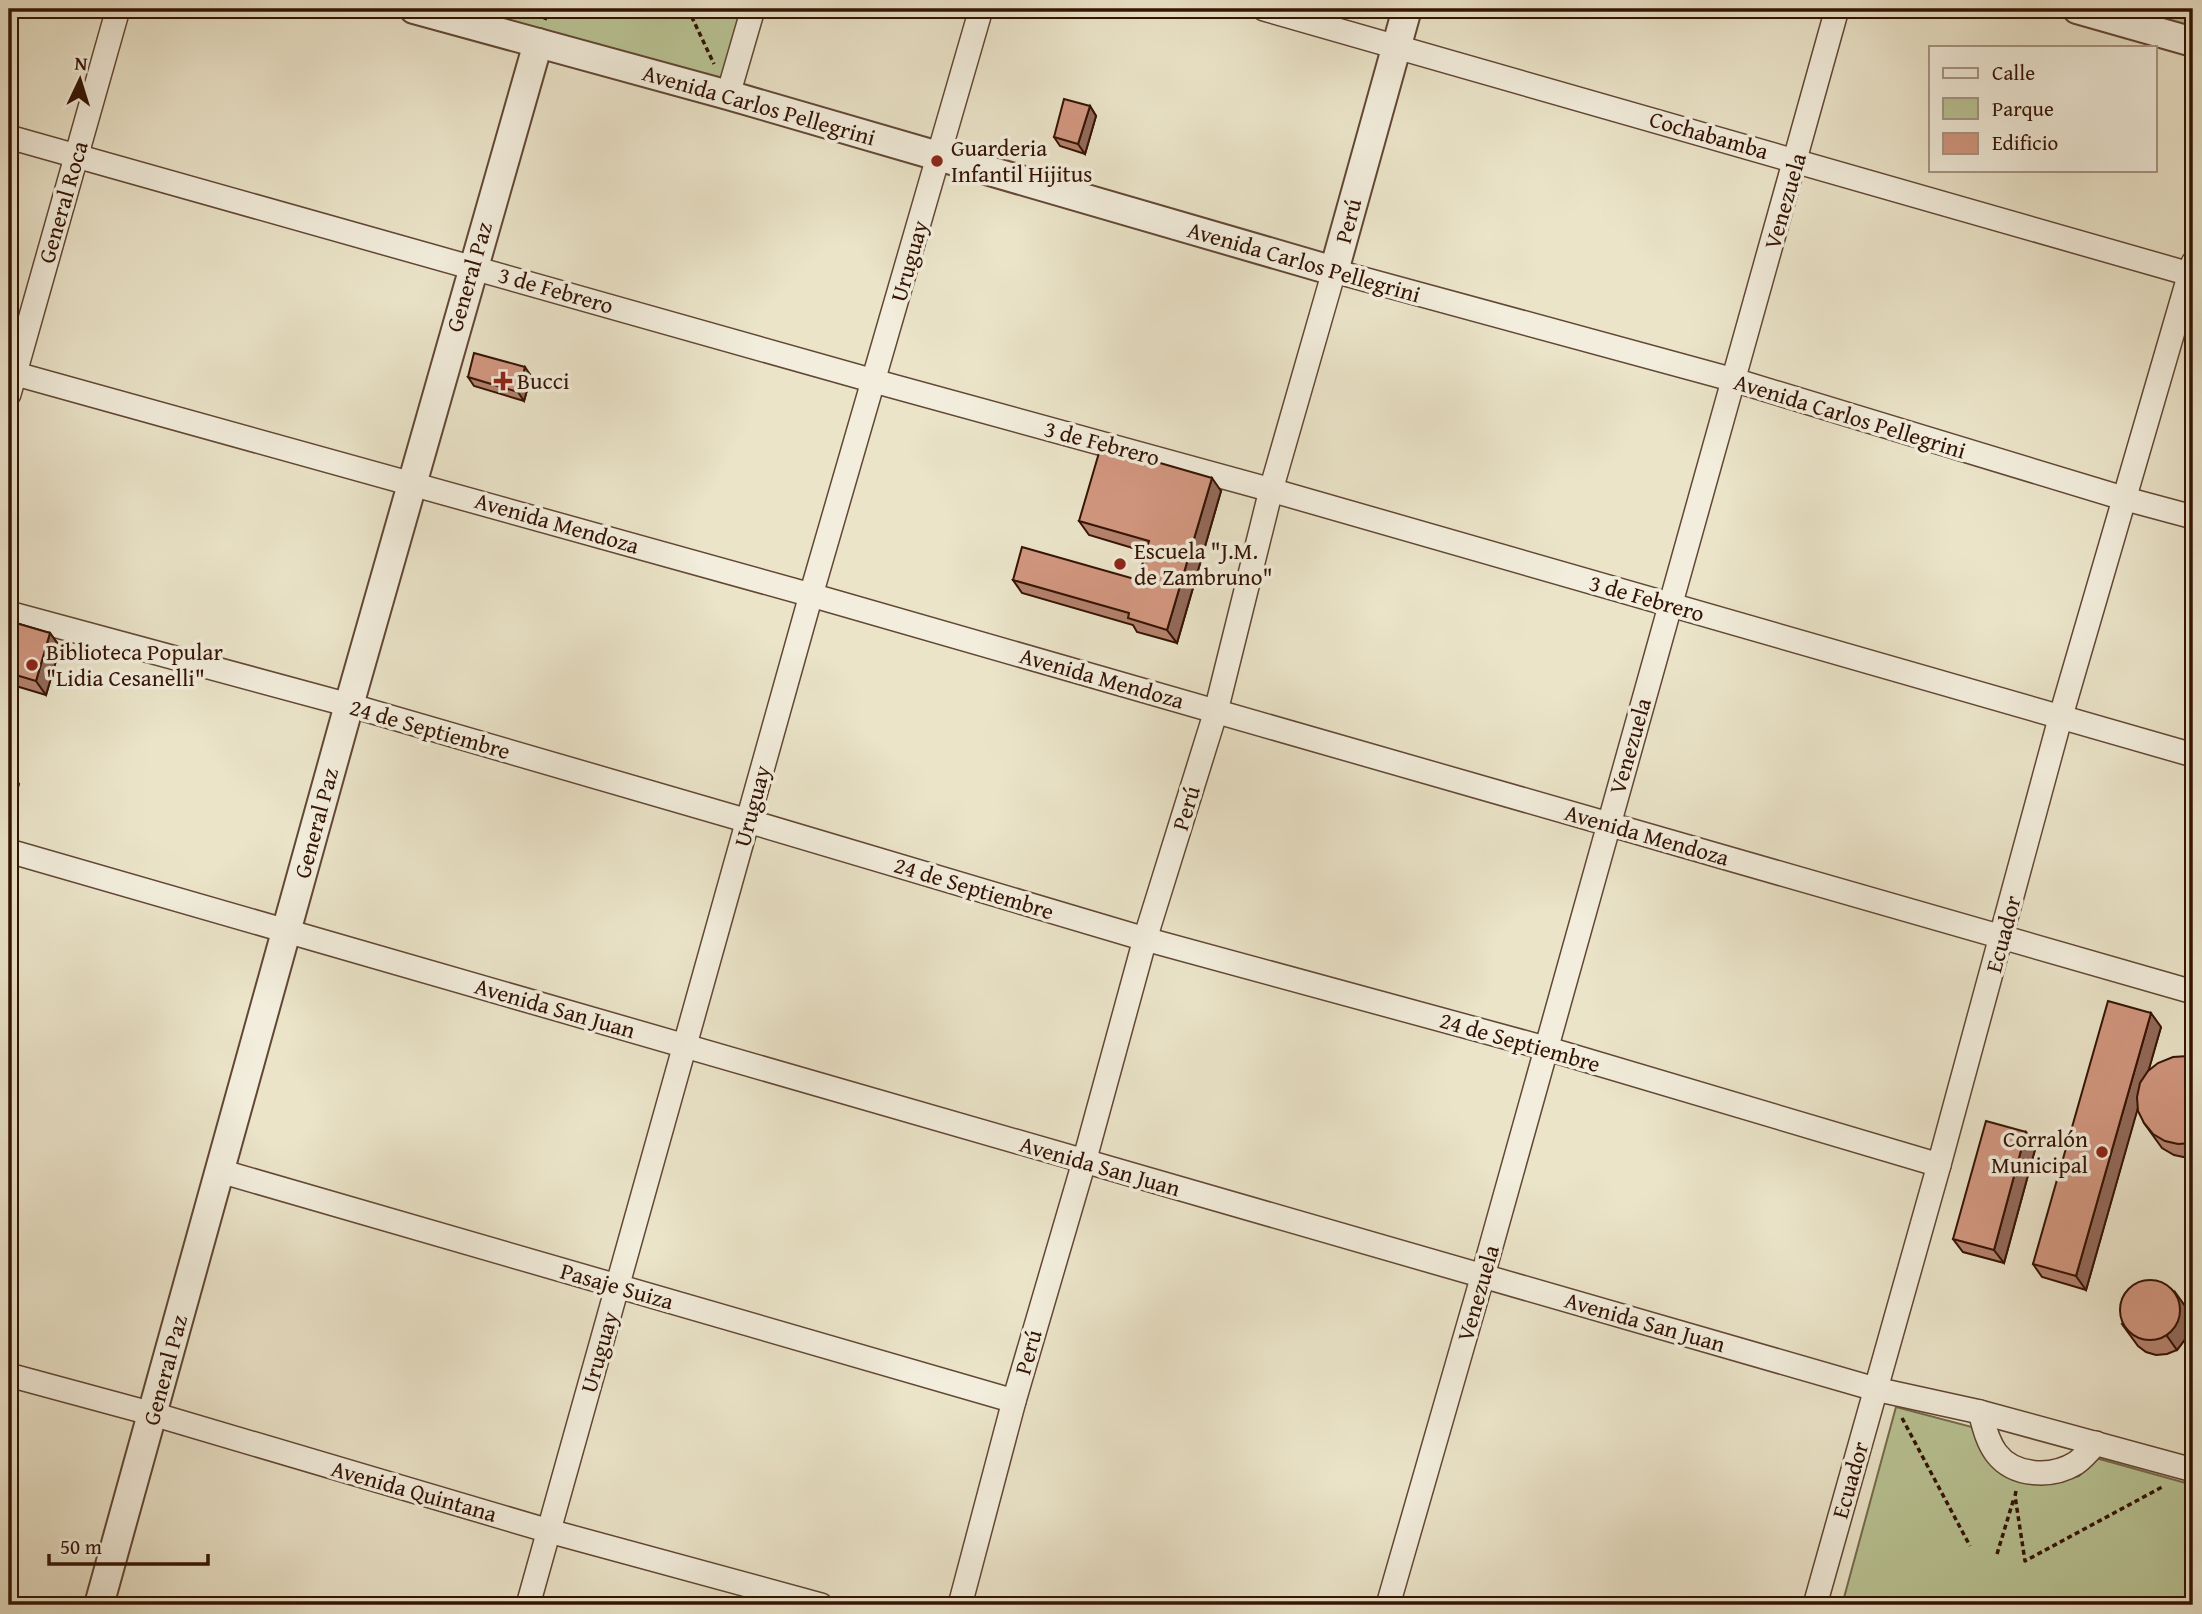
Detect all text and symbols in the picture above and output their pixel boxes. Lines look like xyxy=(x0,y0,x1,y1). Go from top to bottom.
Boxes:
north arrow xyxy=(46,46,116,116)
legend xyxy=(1929,46,2156,172)
text: N xyxy=(74,49,89,77)
street label: Avenida Carlos Pellegrini xyxy=(639,55,880,154)
text: Calle xyxy=(1992,57,2035,88)
text: Parque xyxy=(1992,93,2054,124)
street label: Cochabamba xyxy=(1646,102,1773,167)
text: Edificio xyxy=(1992,127,2058,158)
place label: Guarderia Infantil Hijitus xyxy=(951,131,1092,190)
street label: General Roca xyxy=(29,137,96,267)
street label: Venezuela xyxy=(1755,149,1814,253)
marker: Guarderia Infantil Hijitus xyxy=(929,153,945,169)
street label: Perú xyxy=(1326,194,1369,247)
street label: Avenida Carlos Pellegrini xyxy=(1184,212,1425,311)
street label: Uruguay xyxy=(881,216,936,305)
street label: General Paz xyxy=(437,218,500,336)
street label: 3 de Febrero xyxy=(495,257,617,322)
place label: Bucci xyxy=(517,364,569,397)
street label: Avenida Carlos Pellegrini xyxy=(1730,365,1970,467)
marker: Bucci xyxy=(495,373,511,389)
street label: 3 de Febrero xyxy=(1041,411,1163,474)
street label: Avenida Mendoza xyxy=(471,483,643,562)
place label: Escuela "J.M. de Zambruno" xyxy=(1134,534,1273,593)
marker: Escuela "J.M. de Zambruno" xyxy=(1112,556,1128,572)
street label: 3 de Febrero xyxy=(1586,565,1708,630)
place label: Biblioteca Popular "Lidia Cesanelli" xyxy=(46,635,223,694)
street label: Avenida Mendoza xyxy=(1016,638,1188,717)
marker: Biblioteca Popular "Lidia Cesanelli" xyxy=(24,657,40,673)
street label: 24 de Septiembre xyxy=(346,690,514,767)
street label: Venezuela xyxy=(1600,694,1659,798)
street label: Uruguay xyxy=(725,761,778,850)
street label: General Paz xyxy=(285,764,346,882)
street label: Perú xyxy=(1163,781,1208,834)
street label: Avenida Mendoza xyxy=(1561,795,1733,874)
street label: 24 de Septiembre xyxy=(890,848,1058,928)
street label: Ecuador xyxy=(1976,891,2029,976)
street label: Avenida San Juan xyxy=(471,969,639,1046)
street label: 24 de Septiembre xyxy=(1436,1003,1604,1080)
place label: Corralón Municipal xyxy=(1991,1122,2088,1181)
street label: Avenida San Juan xyxy=(1016,1127,1184,1204)
marker: Corralón Municipal xyxy=(2094,1144,2110,1160)
street label: Venezuela xyxy=(1448,1241,1507,1345)
street label: Pasaje Suiza xyxy=(557,1254,678,1317)
street label: Avenida San Juan xyxy=(1561,1283,1729,1360)
street label: Uruguay xyxy=(571,1307,626,1396)
street label: General Paz xyxy=(134,1311,195,1429)
street label: Perú xyxy=(1005,1325,1050,1378)
street label: Ecuador xyxy=(1823,1437,1876,1522)
street label: Avenida Quintana xyxy=(328,1451,501,1530)
scale bar xyxy=(49,1523,208,1567)
text: 50 m xyxy=(60,1531,102,1562)

